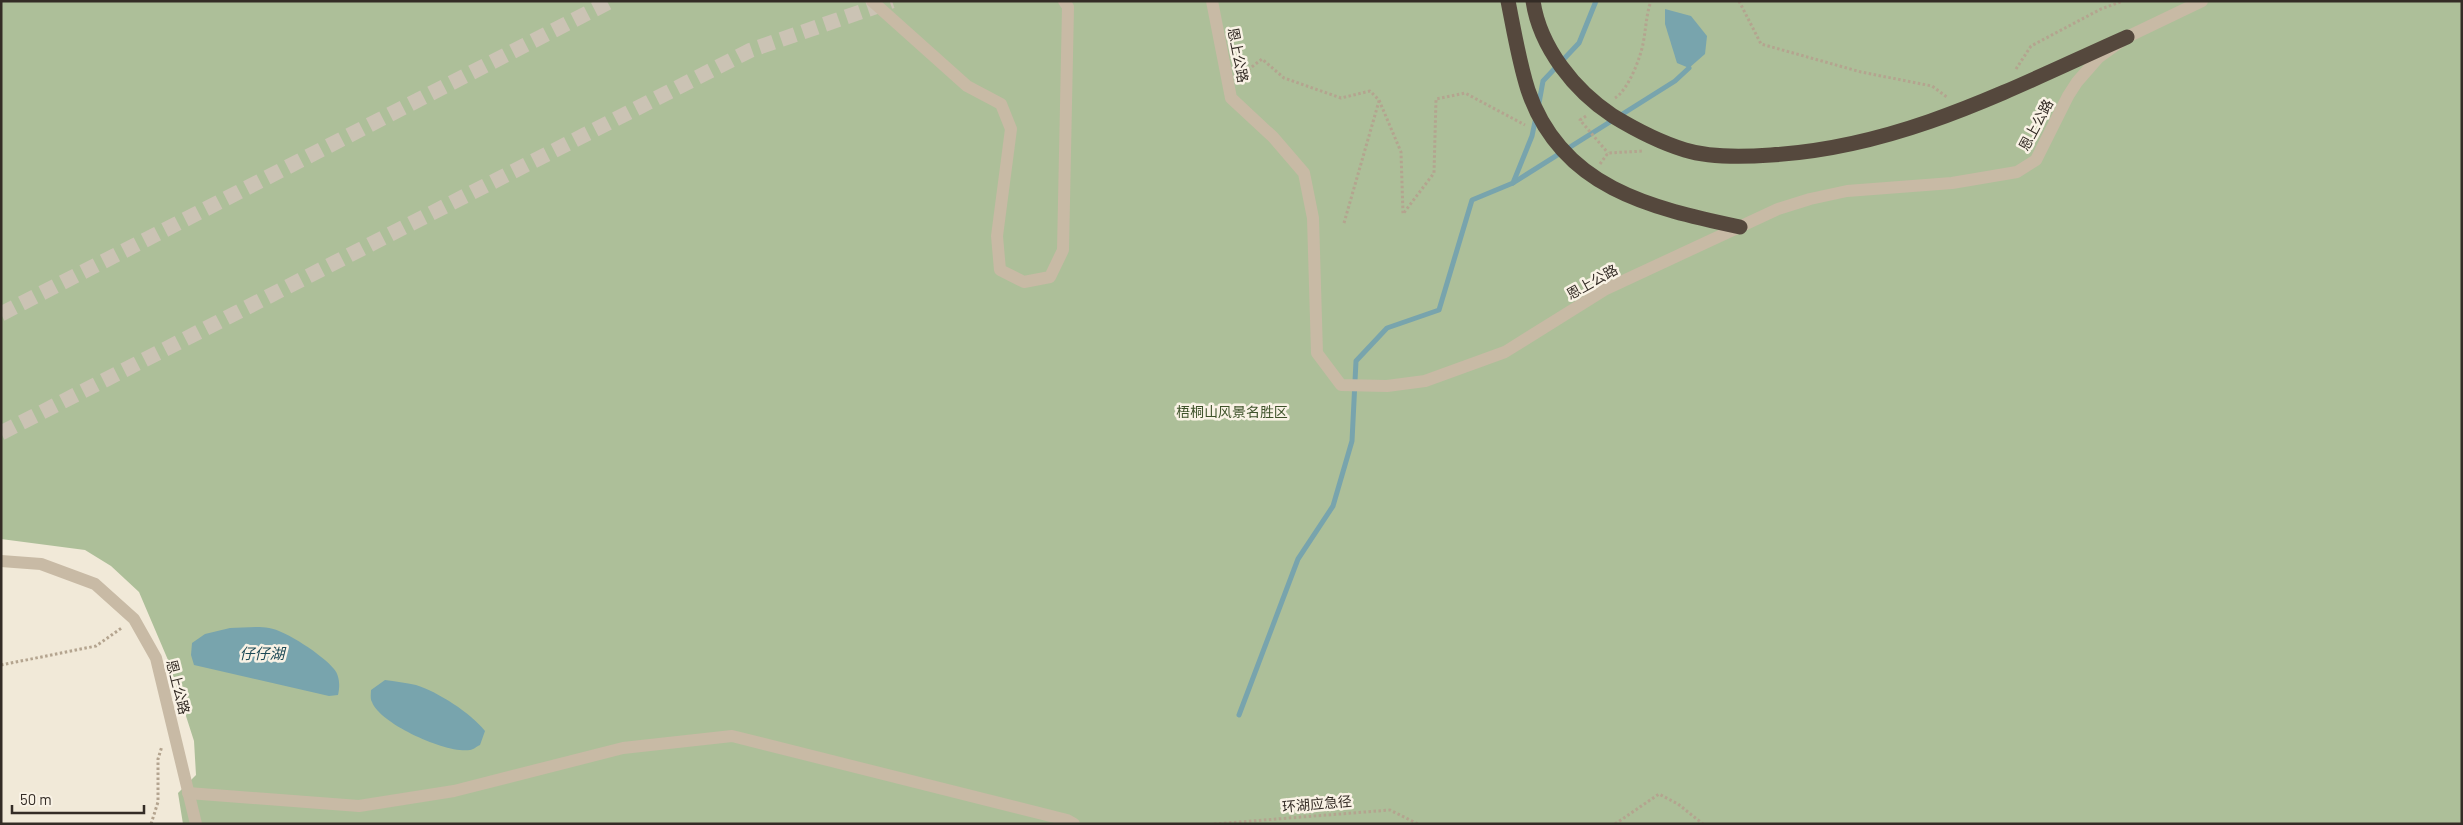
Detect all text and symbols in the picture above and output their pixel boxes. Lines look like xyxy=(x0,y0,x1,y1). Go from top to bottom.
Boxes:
street label: 恩上公路 xyxy=(1225,26,1252,84)
street label: 恩上公路 xyxy=(2015,96,2056,153)
street label: 恩上公路 xyxy=(1563,261,1620,303)
park label: 梧桐山风景名胜区 xyxy=(1176,403,1288,420)
water label: 仔仔湖 xyxy=(239,644,286,662)
street label: 恩上公路 xyxy=(163,658,194,716)
scale bar xyxy=(12,782,145,814)
text: 50 m xyxy=(20,790,52,808)
street label: 环湖应急径 xyxy=(1281,792,1353,815)

